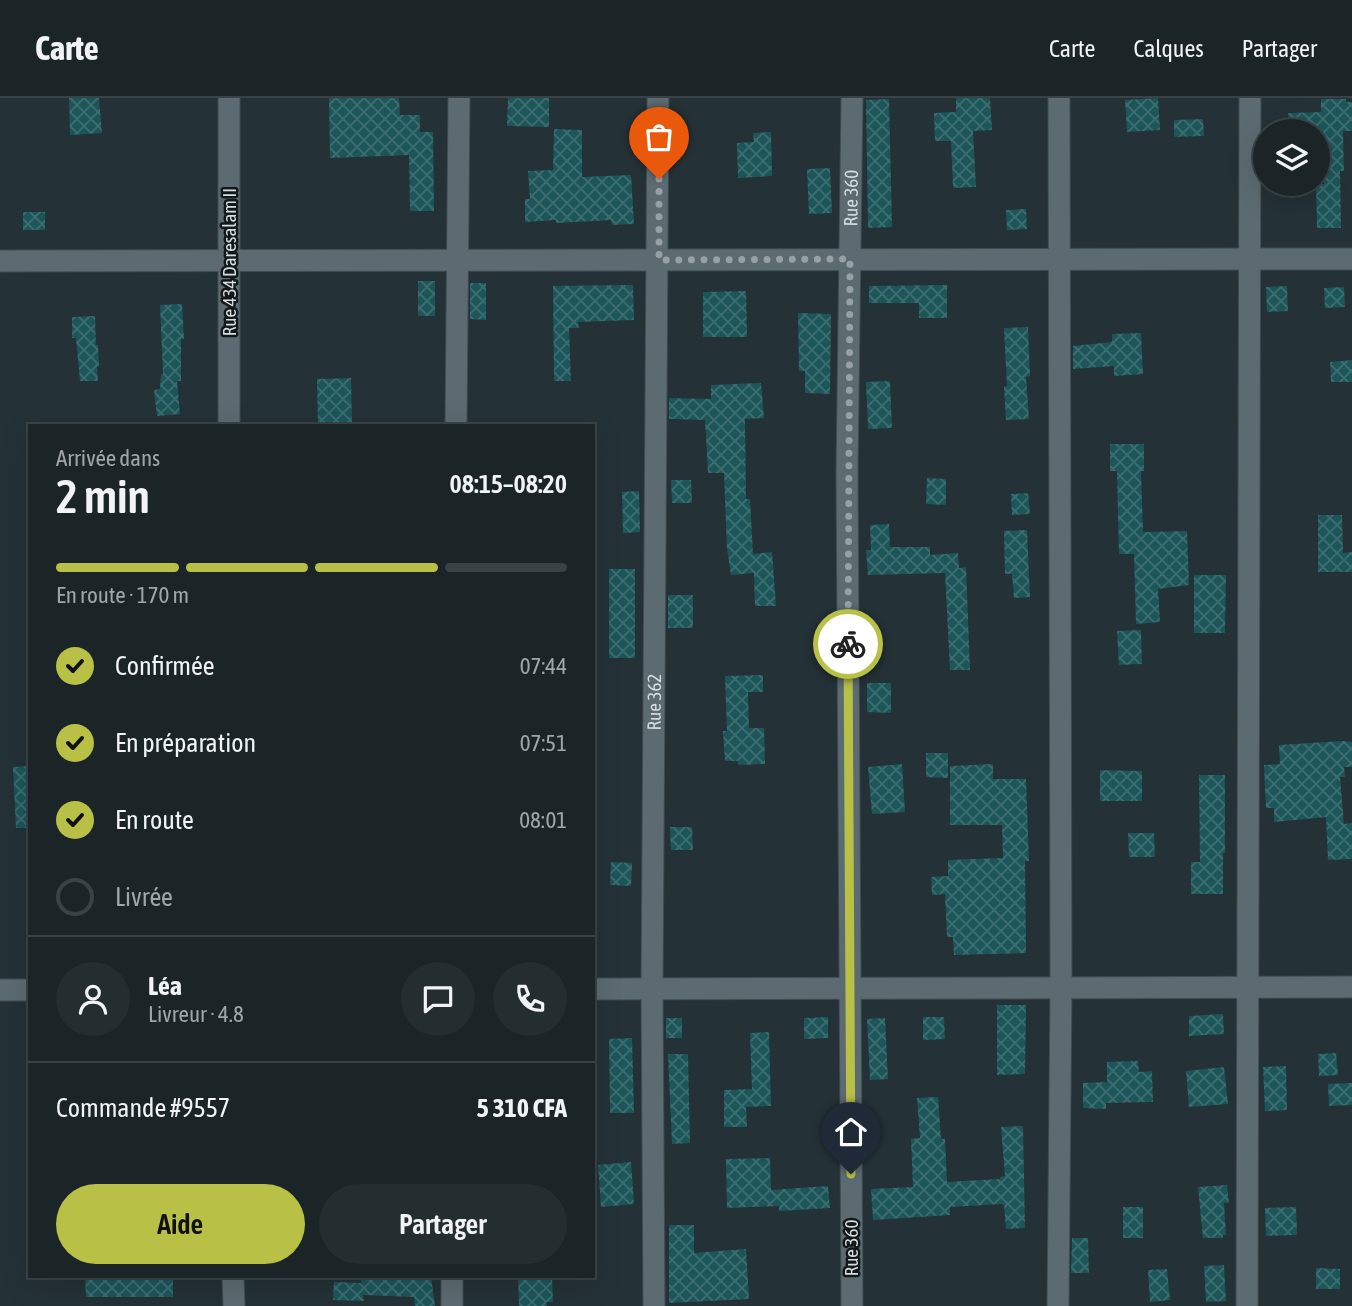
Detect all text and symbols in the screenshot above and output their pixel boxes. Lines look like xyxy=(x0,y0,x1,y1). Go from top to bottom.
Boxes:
text: Carte xyxy=(35,29,99,67)
text: Carte xyxy=(1049,35,1095,62)
text: Calques xyxy=(1133,35,1204,62)
text: Partager xyxy=(1242,35,1317,62)
pin xyxy=(629,107,689,179)
icon: bag xyxy=(640,118,678,156)
map controls xyxy=(1253,119,1330,196)
button: layers xyxy=(1253,119,1330,196)
street label: Rue 360 xyxy=(839,169,862,227)
street label: Rue 434 Daresalam II xyxy=(218,188,240,336)
text: Arrivée dans xyxy=(56,445,160,471)
text: 08:15–08:20 xyxy=(450,469,567,499)
text: 2 min xyxy=(56,470,150,523)
text: En route · 170 m xyxy=(56,582,189,608)
courier xyxy=(813,609,883,679)
icon: bike xyxy=(829,625,867,663)
icon: check xyxy=(56,647,94,685)
text: Confirmée xyxy=(115,651,215,681)
text: 07:44 xyxy=(520,653,567,679)
street label: Rue 362 xyxy=(643,674,665,730)
icon: check xyxy=(56,724,94,762)
text: En préparation xyxy=(115,728,256,758)
text: 07:51 xyxy=(520,730,567,756)
icon: check xyxy=(56,801,94,839)
text: En route xyxy=(115,805,194,835)
text: 08:01 xyxy=(519,807,567,833)
text: Livrée xyxy=(115,882,173,912)
button: person xyxy=(56,962,130,1036)
button: chat xyxy=(401,962,475,1036)
button: phone xyxy=(493,962,567,1036)
text: Léa xyxy=(148,971,182,1001)
text: Livreur · 4.8 xyxy=(148,1001,244,1027)
text: Commande #9557 xyxy=(56,1093,230,1123)
text: 5 310 CFA xyxy=(477,1093,567,1123)
pin xyxy=(821,1102,881,1174)
icon: home xyxy=(832,1113,870,1151)
button: Aide xyxy=(56,1184,305,1264)
button: Partager xyxy=(319,1184,567,1264)
street label: Rue 360 xyxy=(840,1220,862,1276)

